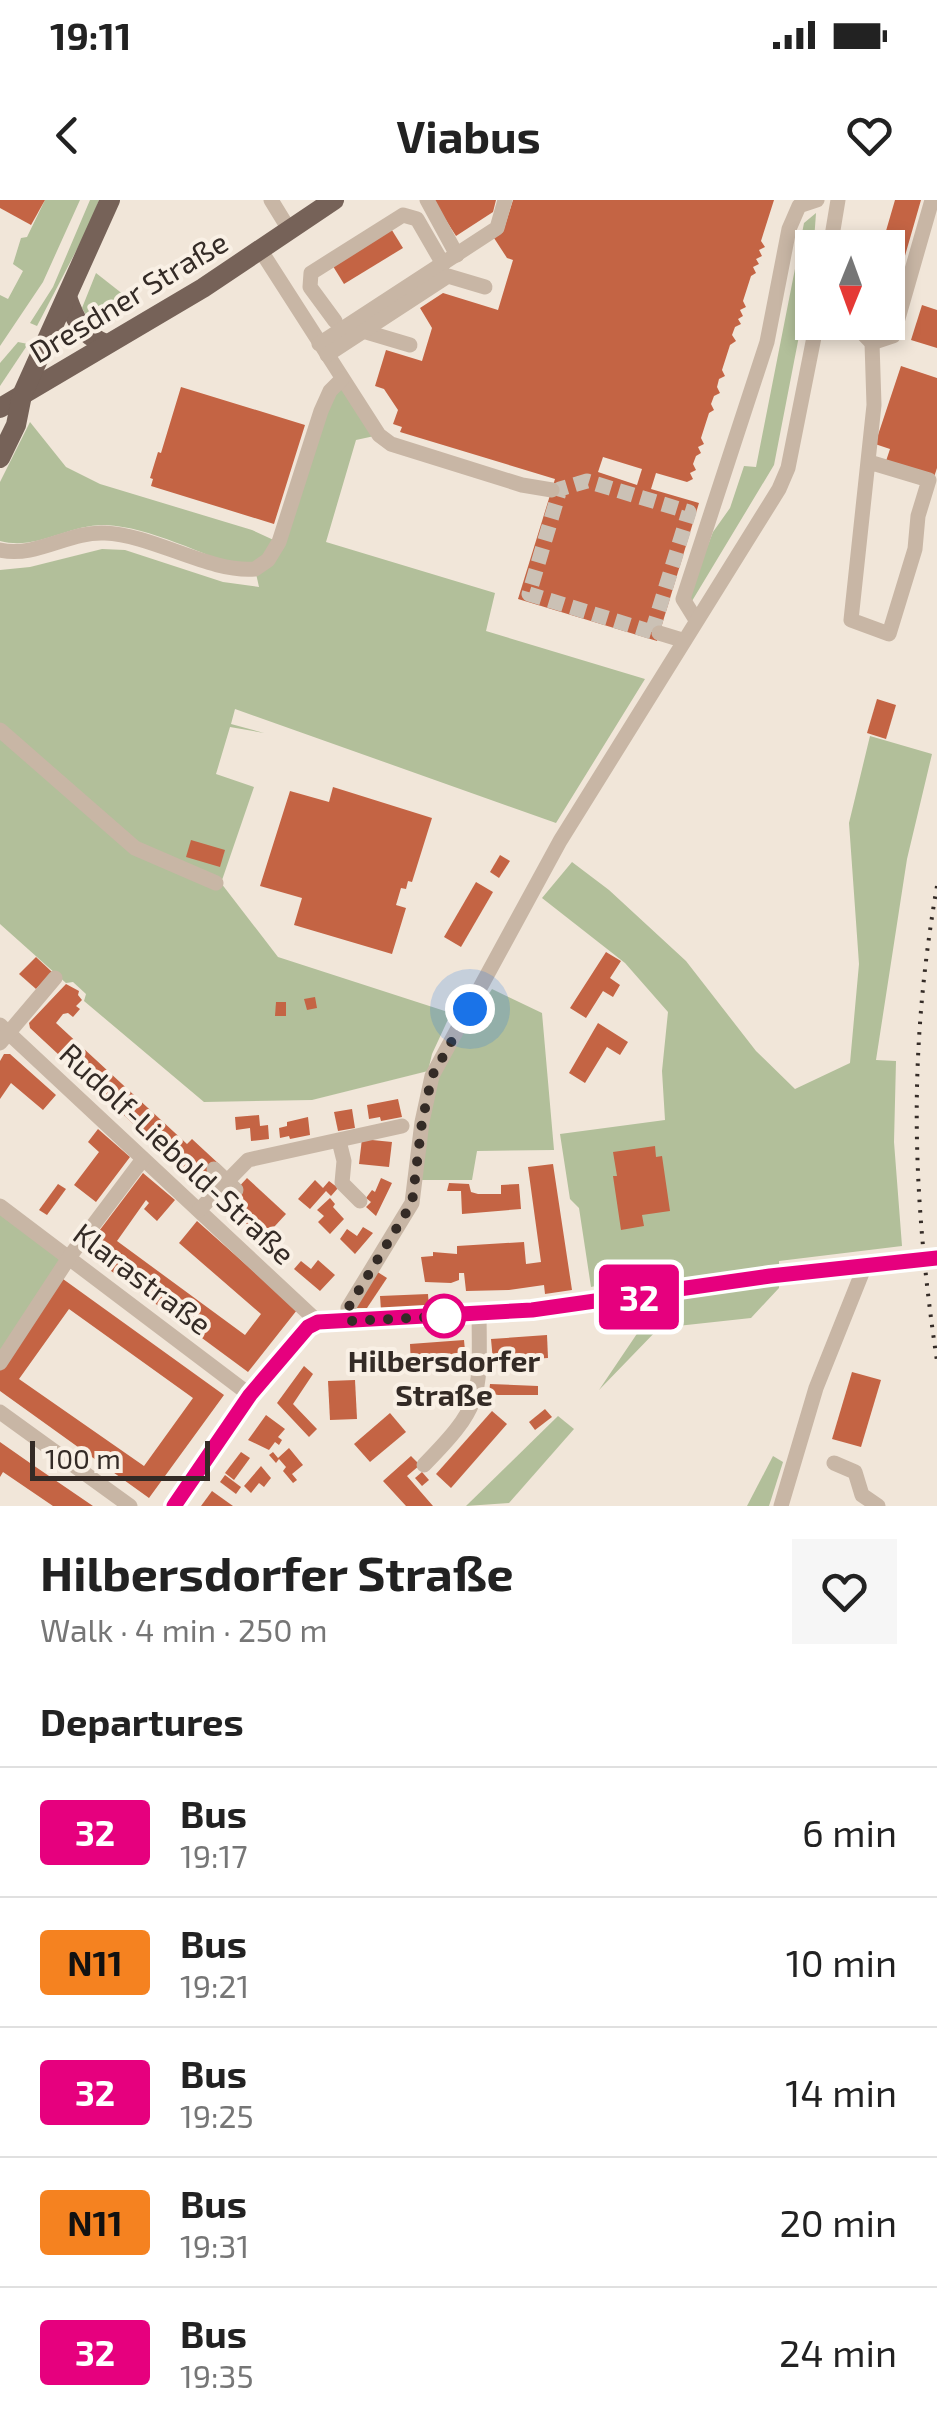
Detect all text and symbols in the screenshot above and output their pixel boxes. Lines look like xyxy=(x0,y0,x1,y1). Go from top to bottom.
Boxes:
text: 19:11 xyxy=(50,12,131,58)
icon: back xyxy=(40,108,95,163)
text: Viabus xyxy=(396,108,541,162)
icon: heart xyxy=(842,108,897,163)
street label: Dresdner Straße xyxy=(22,223,234,369)
north arrow xyxy=(795,230,905,340)
map controls xyxy=(795,230,905,340)
your location xyxy=(445,984,495,1034)
street label: Rudolf-Liebold-Straße xyxy=(53,1035,303,1271)
street label: Klarastraße xyxy=(67,1215,219,1341)
line badge: 32 xyxy=(594,1264,684,1330)
text: 32 xyxy=(619,1276,659,1318)
marker: Hilbersdorfer Straße xyxy=(423,1295,465,1337)
place label: Hilbersdorfer Straße xyxy=(348,1342,540,1412)
scale bar xyxy=(30,1436,210,1480)
text: 100 m xyxy=(45,1441,121,1475)
button: heart xyxy=(792,1539,897,1644)
text: Hilbersdorfer Straße xyxy=(40,1543,514,1601)
text: Walk · 4 min · 250 m xyxy=(40,1610,328,1648)
text: Departures xyxy=(40,1698,244,1744)
text: Bus xyxy=(180,1790,247,1836)
text: 6 min xyxy=(802,1809,897,1855)
text: 32 xyxy=(75,1811,115,1853)
text: 19:17 xyxy=(180,1836,248,1874)
text: Bus xyxy=(180,1920,247,1966)
text: 10 min xyxy=(786,1939,897,1985)
text: N11 xyxy=(67,1941,123,1983)
text: 19:21 xyxy=(180,1966,249,2004)
text: Bus xyxy=(180,2050,247,2096)
text: 14 min xyxy=(785,2069,897,2115)
text: 32 xyxy=(75,2071,115,2113)
text: 19:25 xyxy=(180,2096,254,2134)
text: Bus xyxy=(180,2180,247,2226)
text: 20 min xyxy=(779,2199,897,2245)
text: N11 xyxy=(67,2201,123,2243)
text: 19:31 xyxy=(180,2226,249,2264)
text: Bus xyxy=(180,2310,247,2356)
text: 24 min xyxy=(779,2329,897,2375)
text: 32 xyxy=(75,2331,115,2373)
text: 19:35 xyxy=(180,2356,254,2394)

